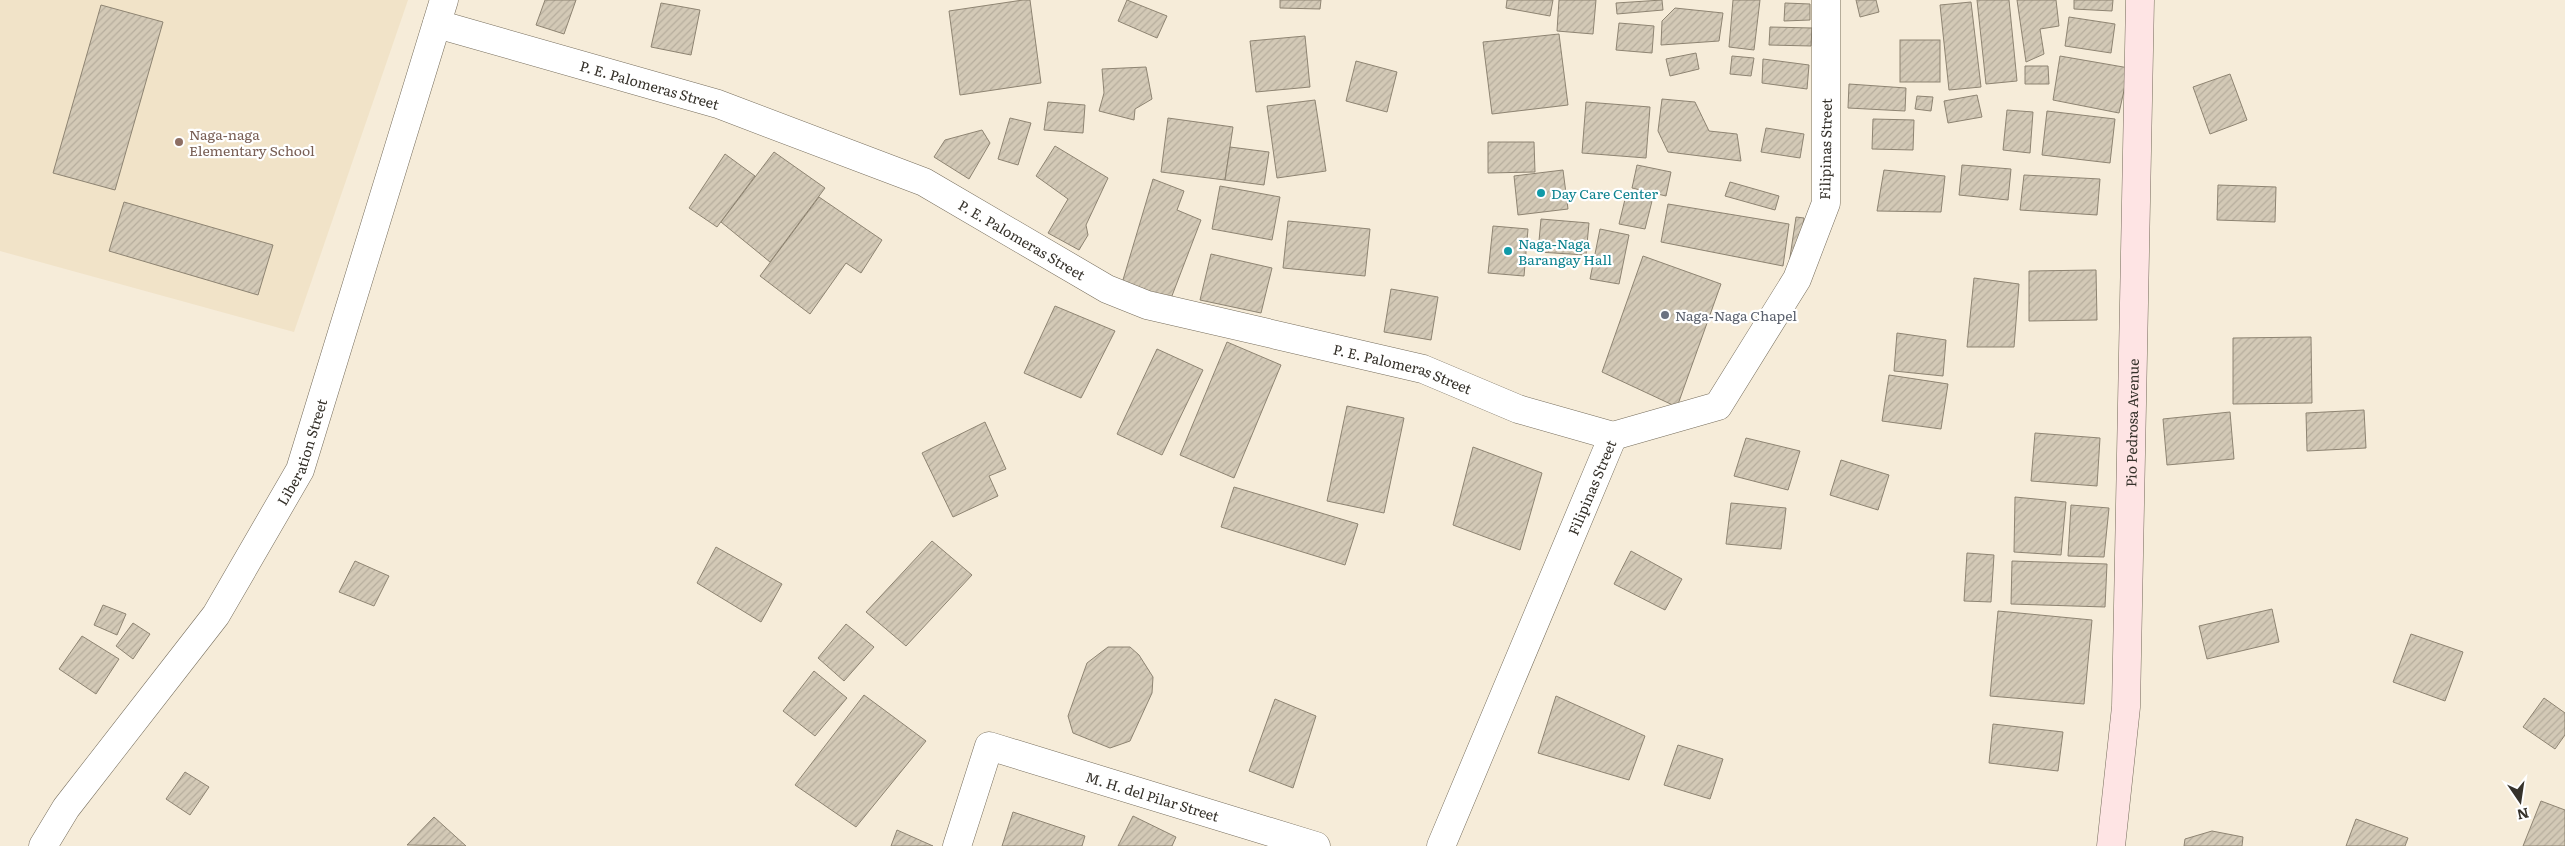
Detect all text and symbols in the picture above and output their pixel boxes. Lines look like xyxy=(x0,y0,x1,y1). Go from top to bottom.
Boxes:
street label: P. E. Palomeras Street xyxy=(578,55,722,114)
street label: Filipinas Street xyxy=(1814,98,1836,200)
place label: Naga-naga Elementary School xyxy=(189,124,315,160)
marker: Naga-naga Elementary School xyxy=(173,136,185,148)
place label: Day Care Center xyxy=(1551,183,1658,203)
marker: Day Care Center xyxy=(1535,187,1547,199)
street label: P. E. Palomeras Street xyxy=(955,194,1089,284)
place label: Naga-Naga Barangay Hall xyxy=(1518,233,1612,269)
marker: Naga-Naga Barangay Hall xyxy=(1502,245,1514,257)
place label: Naga-Naga Chapel xyxy=(1675,305,1797,325)
marker: Naga-Naga Chapel xyxy=(1659,309,1671,321)
street label: P. E. Palomeras Street xyxy=(1331,339,1475,399)
street label: Pio Pedrosa Avenue xyxy=(2120,358,2143,487)
street label: Liberation Street xyxy=(272,396,331,509)
street label: Filipinas Street xyxy=(1563,436,1621,538)
street label: M. H. del Pilar Street xyxy=(1083,766,1222,826)
north arrow xyxy=(2495,776,2545,826)
text: N xyxy=(2515,804,2531,826)

